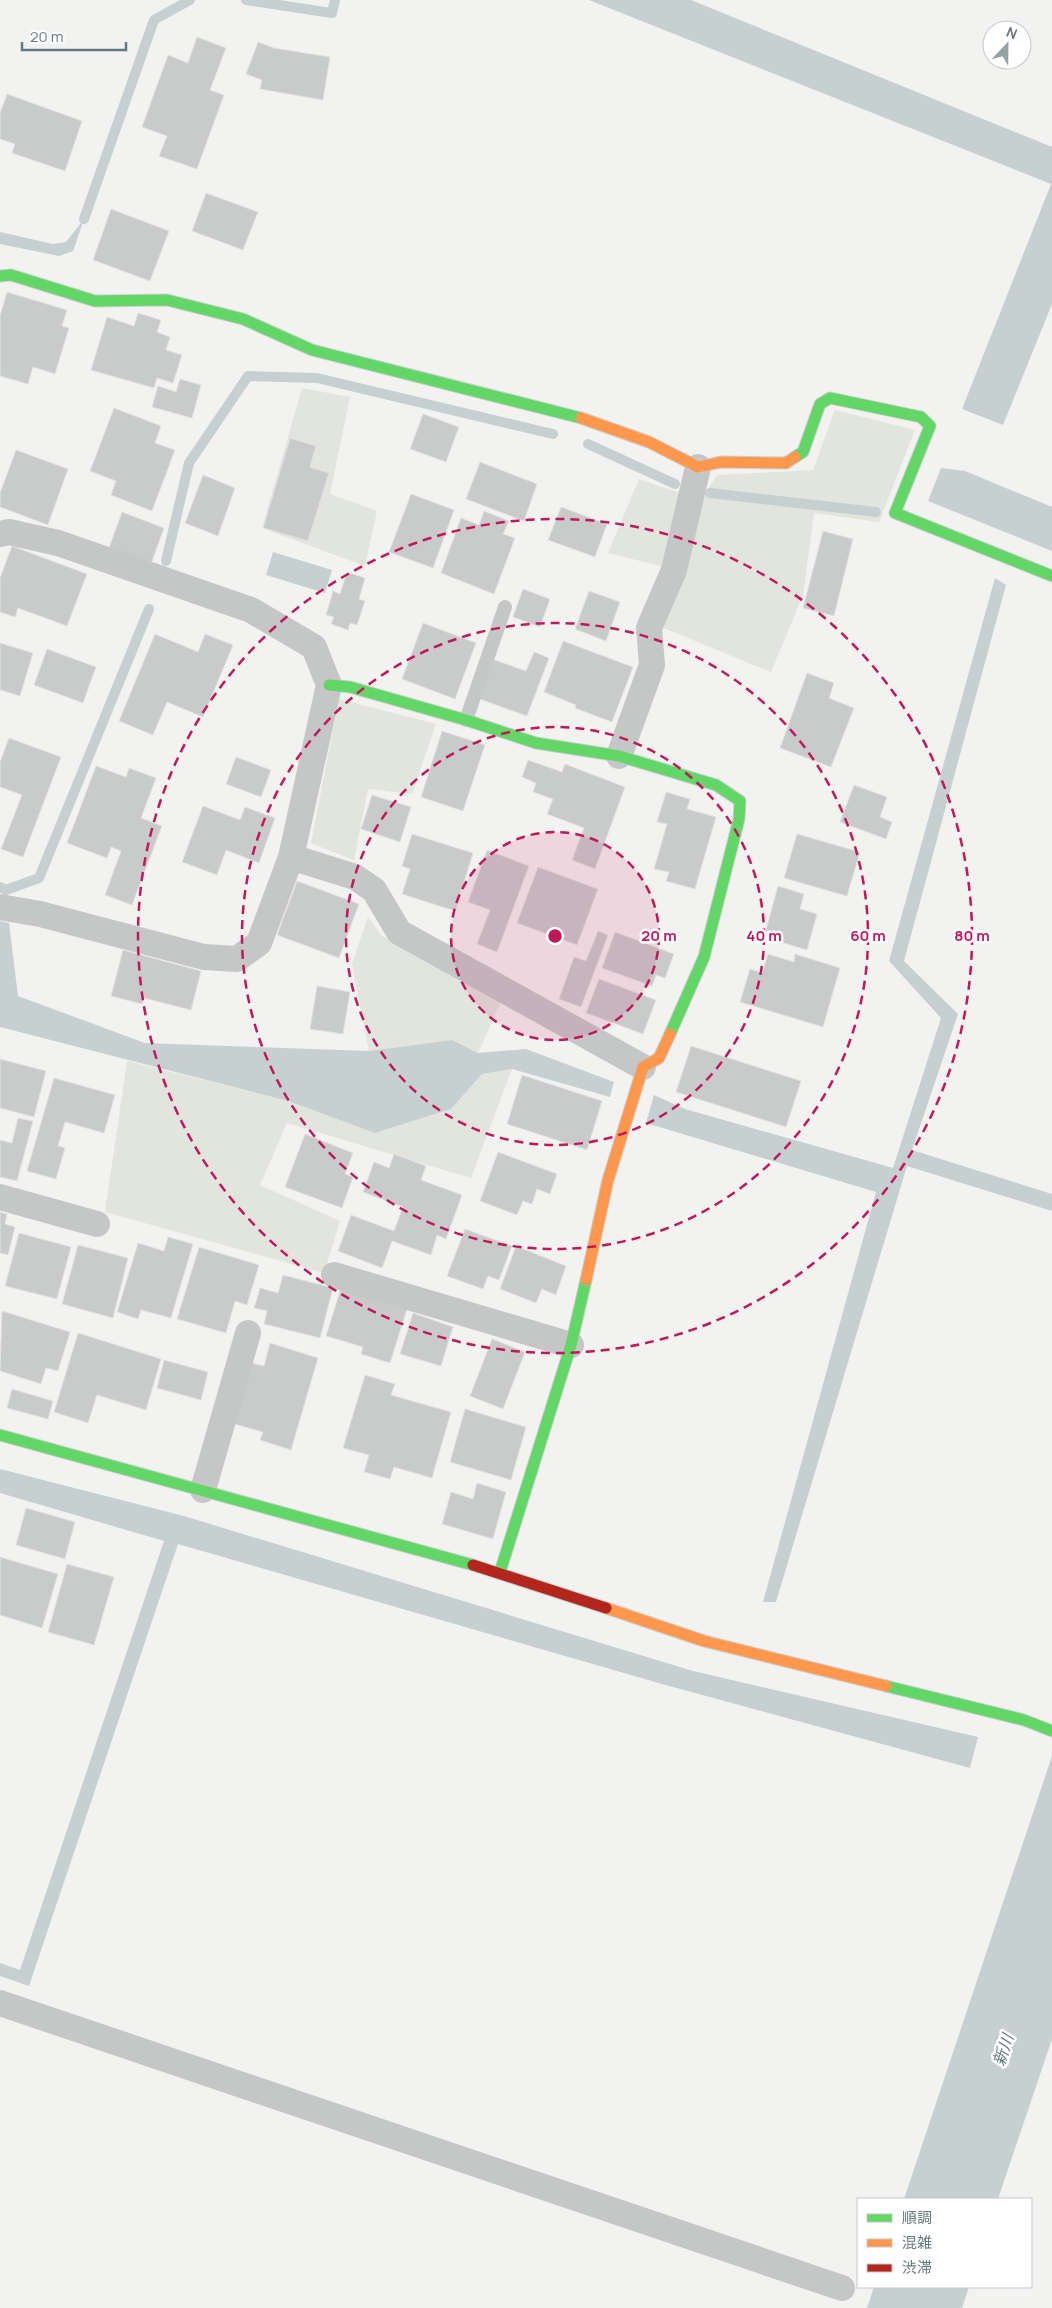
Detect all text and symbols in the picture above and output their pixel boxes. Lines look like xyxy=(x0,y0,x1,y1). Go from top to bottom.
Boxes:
scale bar xyxy=(22,20,126,52)
north arrow xyxy=(982,20,1032,70)
text: N xyxy=(1004,22,1020,43)
text: 20 m xyxy=(30,26,63,47)
text: 20 m xyxy=(641,925,677,946)
text: 40 m xyxy=(746,925,782,946)
text: 60 m xyxy=(850,925,886,946)
text: 80 m xyxy=(954,925,990,946)
centre of rings xyxy=(546,927,564,945)
water label: 新川 xyxy=(988,2029,1019,2069)
legend xyxy=(857,2198,1032,2288)
text: 順調 xyxy=(902,2207,932,2228)
text: 混雑 xyxy=(902,2232,932,2253)
text: 渋滞 xyxy=(902,2257,932,2278)

